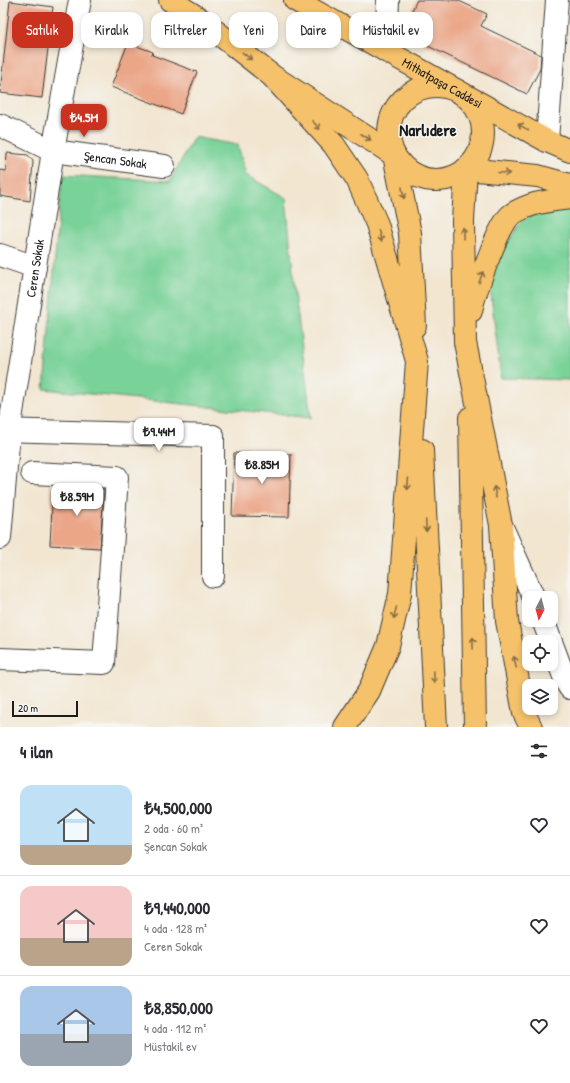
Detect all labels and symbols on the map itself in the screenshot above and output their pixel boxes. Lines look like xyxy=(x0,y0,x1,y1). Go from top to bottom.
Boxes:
one-way arrow xyxy=(241,51,252,60)
street label: Mithatpaşa Caddesi xyxy=(399,53,486,112)
pin: ₺4.5M xyxy=(56,104,112,138)
district label: Narlıdere xyxy=(399,118,457,141)
one-way arrow xyxy=(311,120,321,130)
one-way arrow xyxy=(517,123,529,131)
one-way arrow xyxy=(360,133,371,141)
street label: Şencan Sokak xyxy=(83,146,149,173)
one-way arrow xyxy=(498,169,511,177)
one-way arrow xyxy=(399,186,407,199)
one-way arrow xyxy=(459,227,467,240)
one-way arrow xyxy=(377,229,385,242)
street label: Ceren Sokak xyxy=(21,237,48,299)
one-way arrow xyxy=(478,272,486,284)
pin: ₺9.44M xyxy=(126,418,192,452)
pin: ₺8.85M xyxy=(229,451,295,485)
one-way arrow xyxy=(404,477,411,490)
pin: ₺8.59M xyxy=(44,483,110,517)
one-way arrow xyxy=(490,486,498,499)
one-way arrow xyxy=(422,519,430,532)
north arrow xyxy=(522,591,558,627)
one-way arrow xyxy=(391,606,399,619)
one-way arrow xyxy=(469,637,477,650)
one-way arrow xyxy=(511,656,519,669)
one-way arrow xyxy=(430,670,438,683)
scale bar xyxy=(12,699,78,718)

